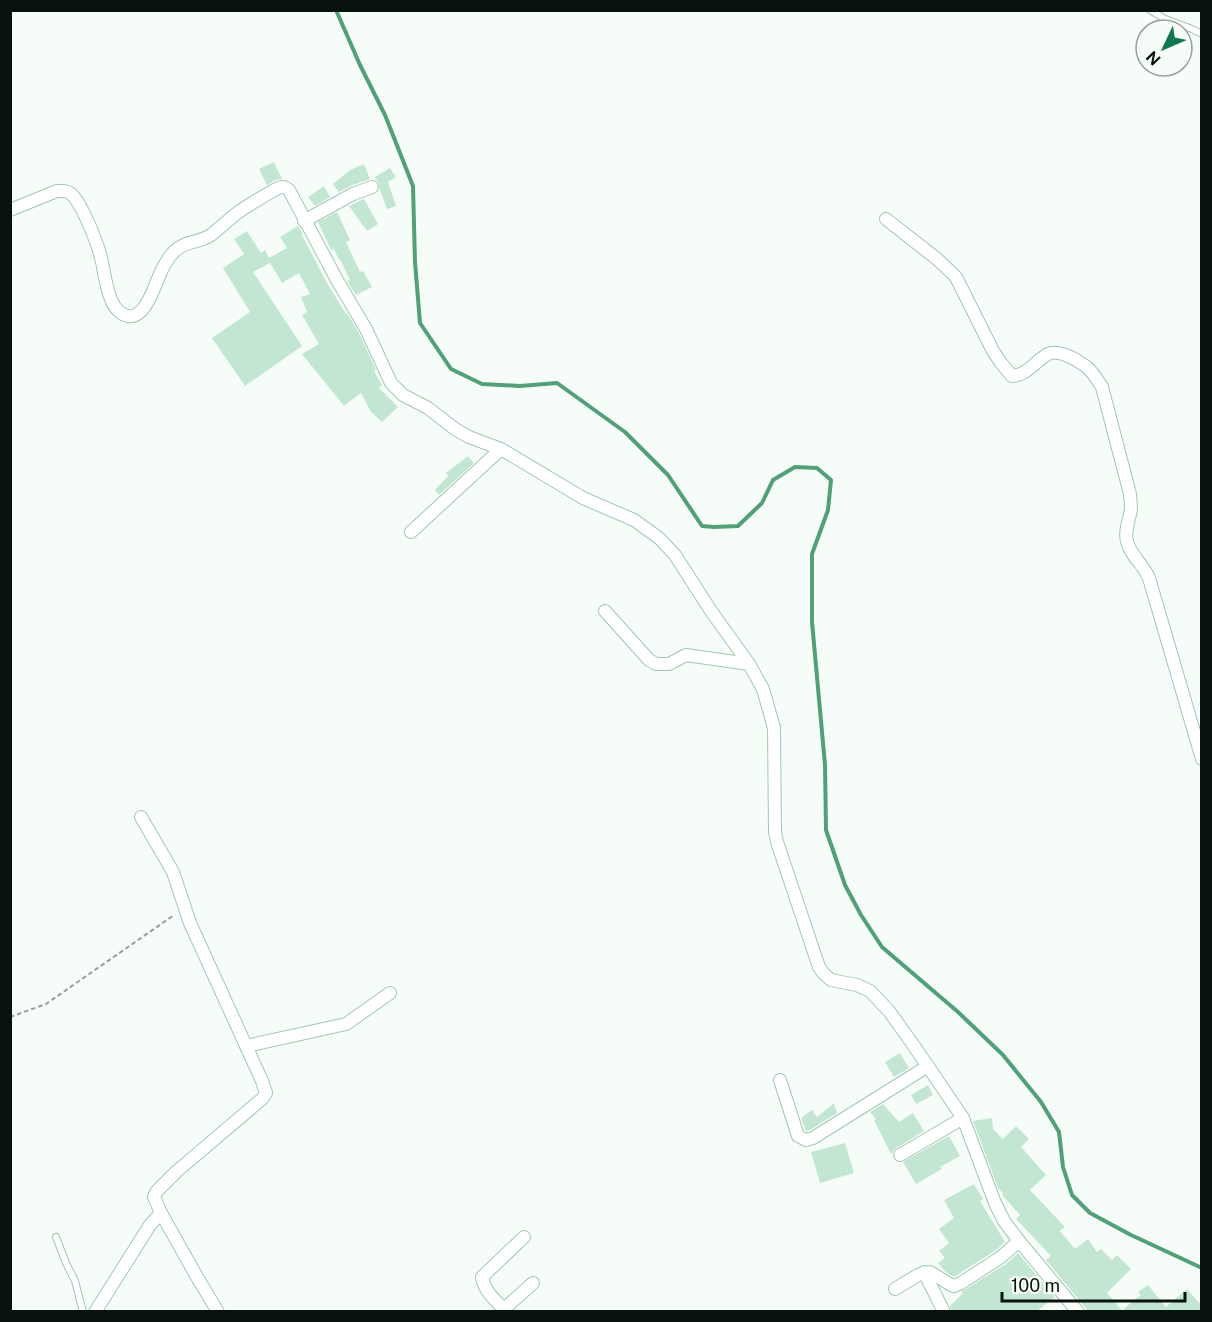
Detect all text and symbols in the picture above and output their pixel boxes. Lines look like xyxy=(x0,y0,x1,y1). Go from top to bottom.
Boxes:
north arrow xyxy=(1134,18,1194,78)
text: N xyxy=(1142,47,1165,69)
scale bar xyxy=(1002,1265,1185,1303)
text: 100 m xyxy=(1011,1275,1060,1296)

